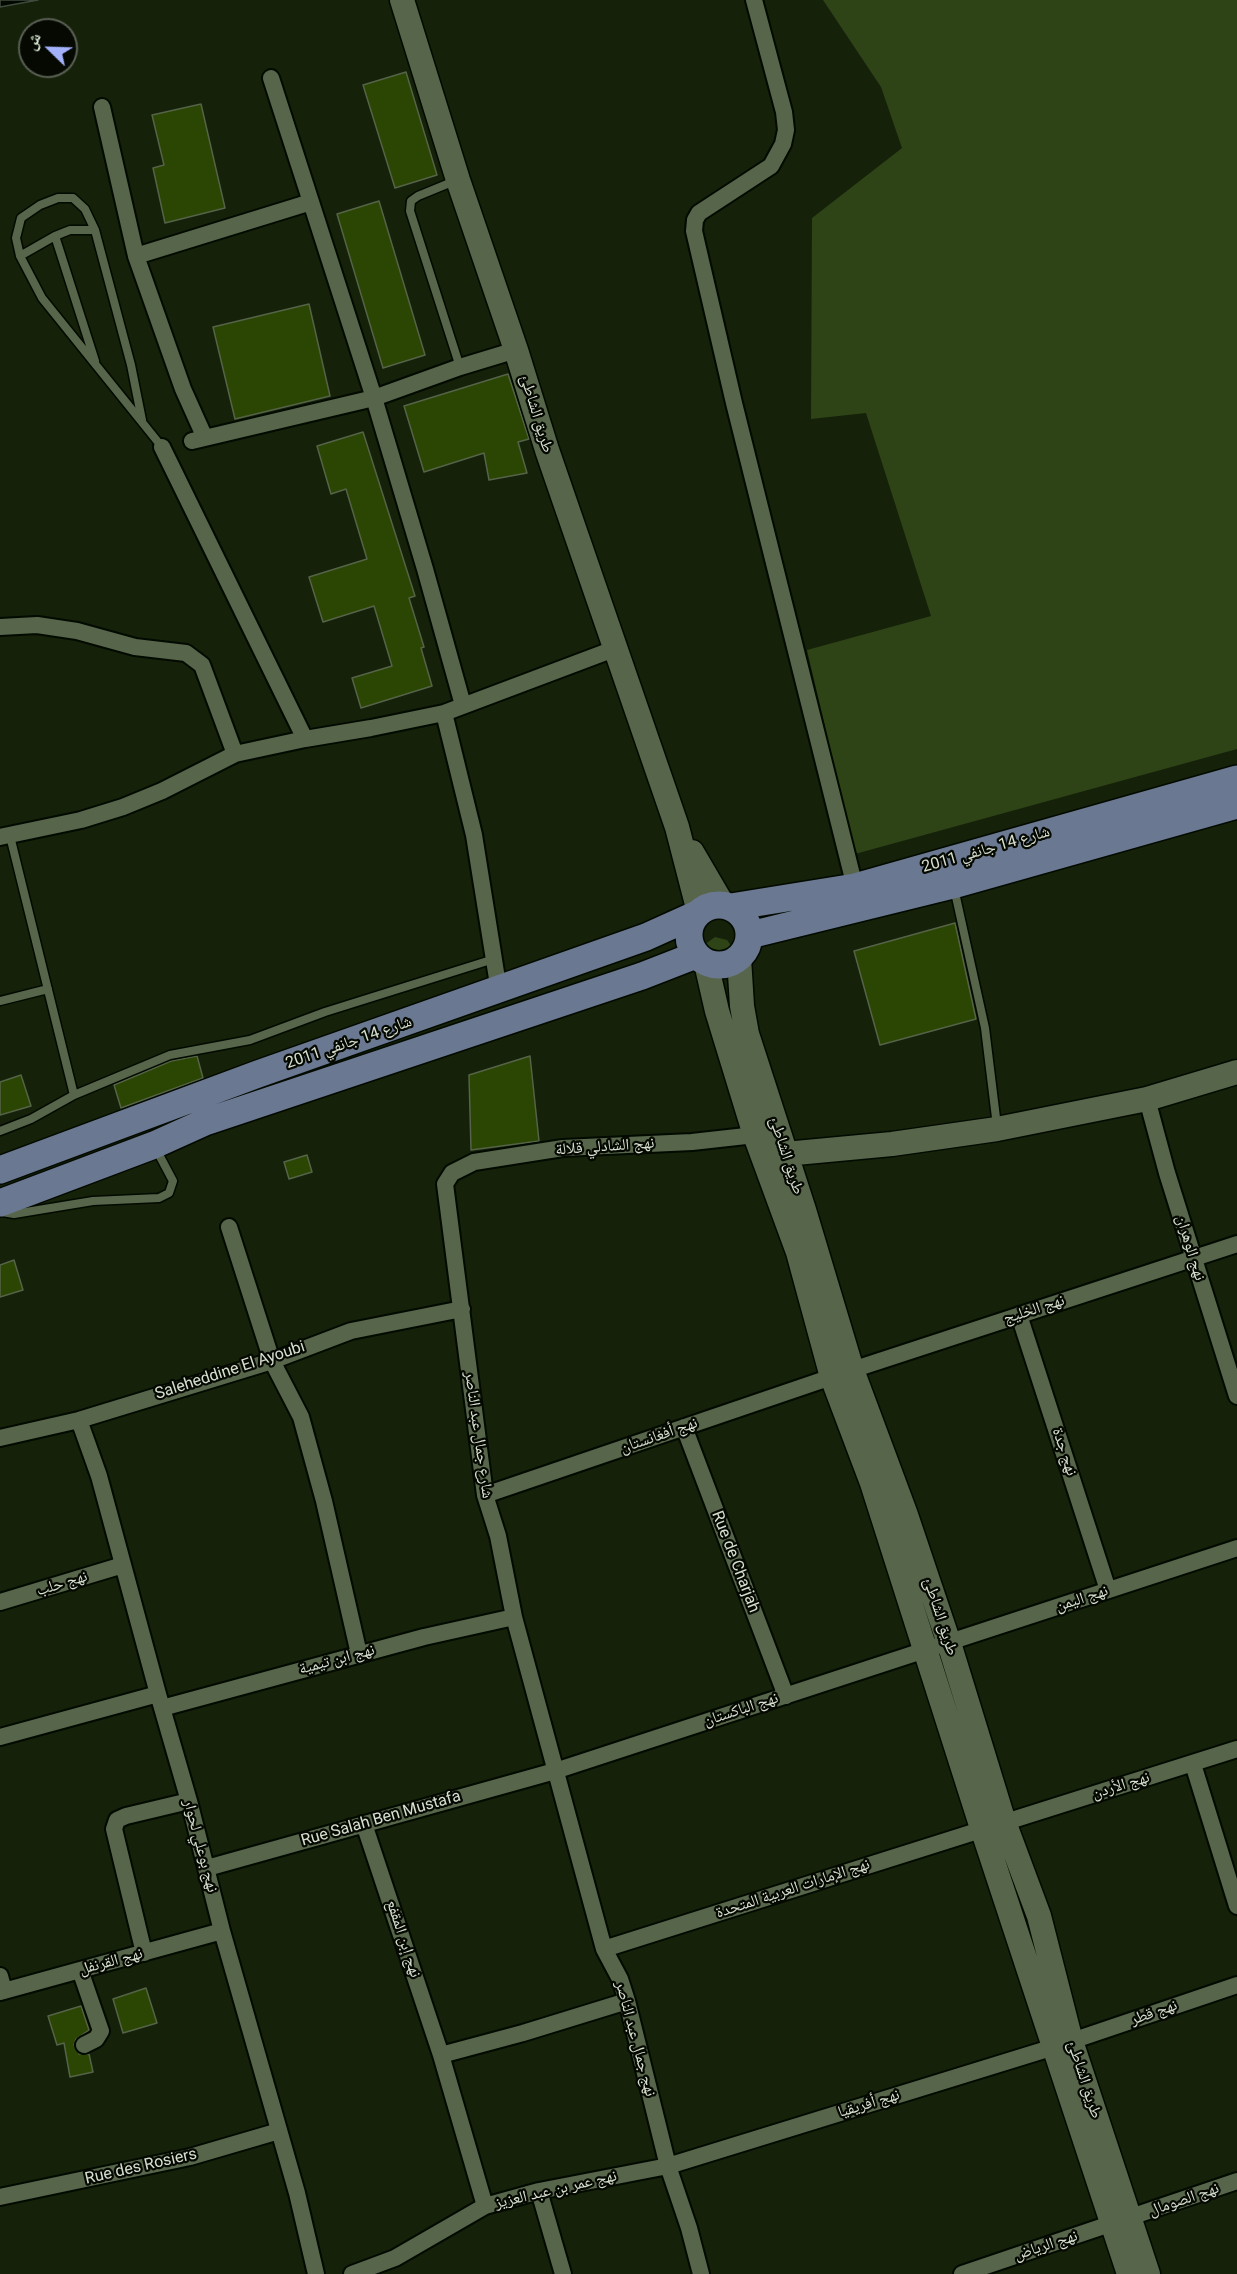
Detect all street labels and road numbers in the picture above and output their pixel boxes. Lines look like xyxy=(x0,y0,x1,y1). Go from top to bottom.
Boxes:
street label: طريق الشاطئ xyxy=(515,373,557,455)
street label: شارع 14 جانفي 2011 xyxy=(920,823,1052,877)
street label: شارع 14 جانفي 2011 xyxy=(283,1012,415,1074)
street label: طريق الشاطئ xyxy=(764,1115,808,1197)
street label: نهج الشادلي قلالة xyxy=(555,1134,655,1160)
street label: نهج الوهران xyxy=(1171,1213,1209,1283)
street label: نهج الخليج xyxy=(1001,1291,1067,1329)
street label: Saleheddine El Ayoubi xyxy=(153,1338,307,1404)
street label: شارع جمال عبد الناصر xyxy=(460,1370,496,1500)
street label: نهج أفغانستان xyxy=(618,1414,700,1458)
street label: نهج جدة xyxy=(1047,1426,1081,1478)
street label: Rue de Charjah xyxy=(707,1508,763,1616)
street label: نهج حلب xyxy=(34,1567,90,1601)
street label: طريق الشاطئ xyxy=(918,1576,962,1658)
street label: نهج اليمن xyxy=(1053,1582,1111,1616)
street label: نهج ابن تيمية xyxy=(297,1641,377,1679)
street label: نهج الباكستان xyxy=(701,1689,781,1731)
street label: نهج الأردن xyxy=(1090,1768,1152,1804)
street label: Rue Salah Ben Mustafa xyxy=(299,1787,463,1851)
street label: نهج بوعلي لحوار xyxy=(178,1797,222,1895)
street label: نهج الإمارات العربية المتحدة xyxy=(714,1855,872,1923)
street label: نهج إبن المقفع xyxy=(381,1898,425,1980)
street label: نهج القرنفل xyxy=(77,1944,145,1980)
street label: نهج جمال عبد الناصر xyxy=(610,1979,660,2099)
street label: نهج قطر xyxy=(1128,1996,1180,2030)
street label: طريق الشاطئ xyxy=(1062,2039,1106,2121)
street label: نهج أفريقيا xyxy=(836,2086,902,2122)
street label: Rue des Rosiers xyxy=(83,2145,199,2189)
street label: نهج عمر بن عبد العزيز xyxy=(493,2167,619,2213)
street label: نهج الصومال xyxy=(1146,2179,1222,2221)
street label: نهج الرياض xyxy=(1012,2227,1080,2265)

